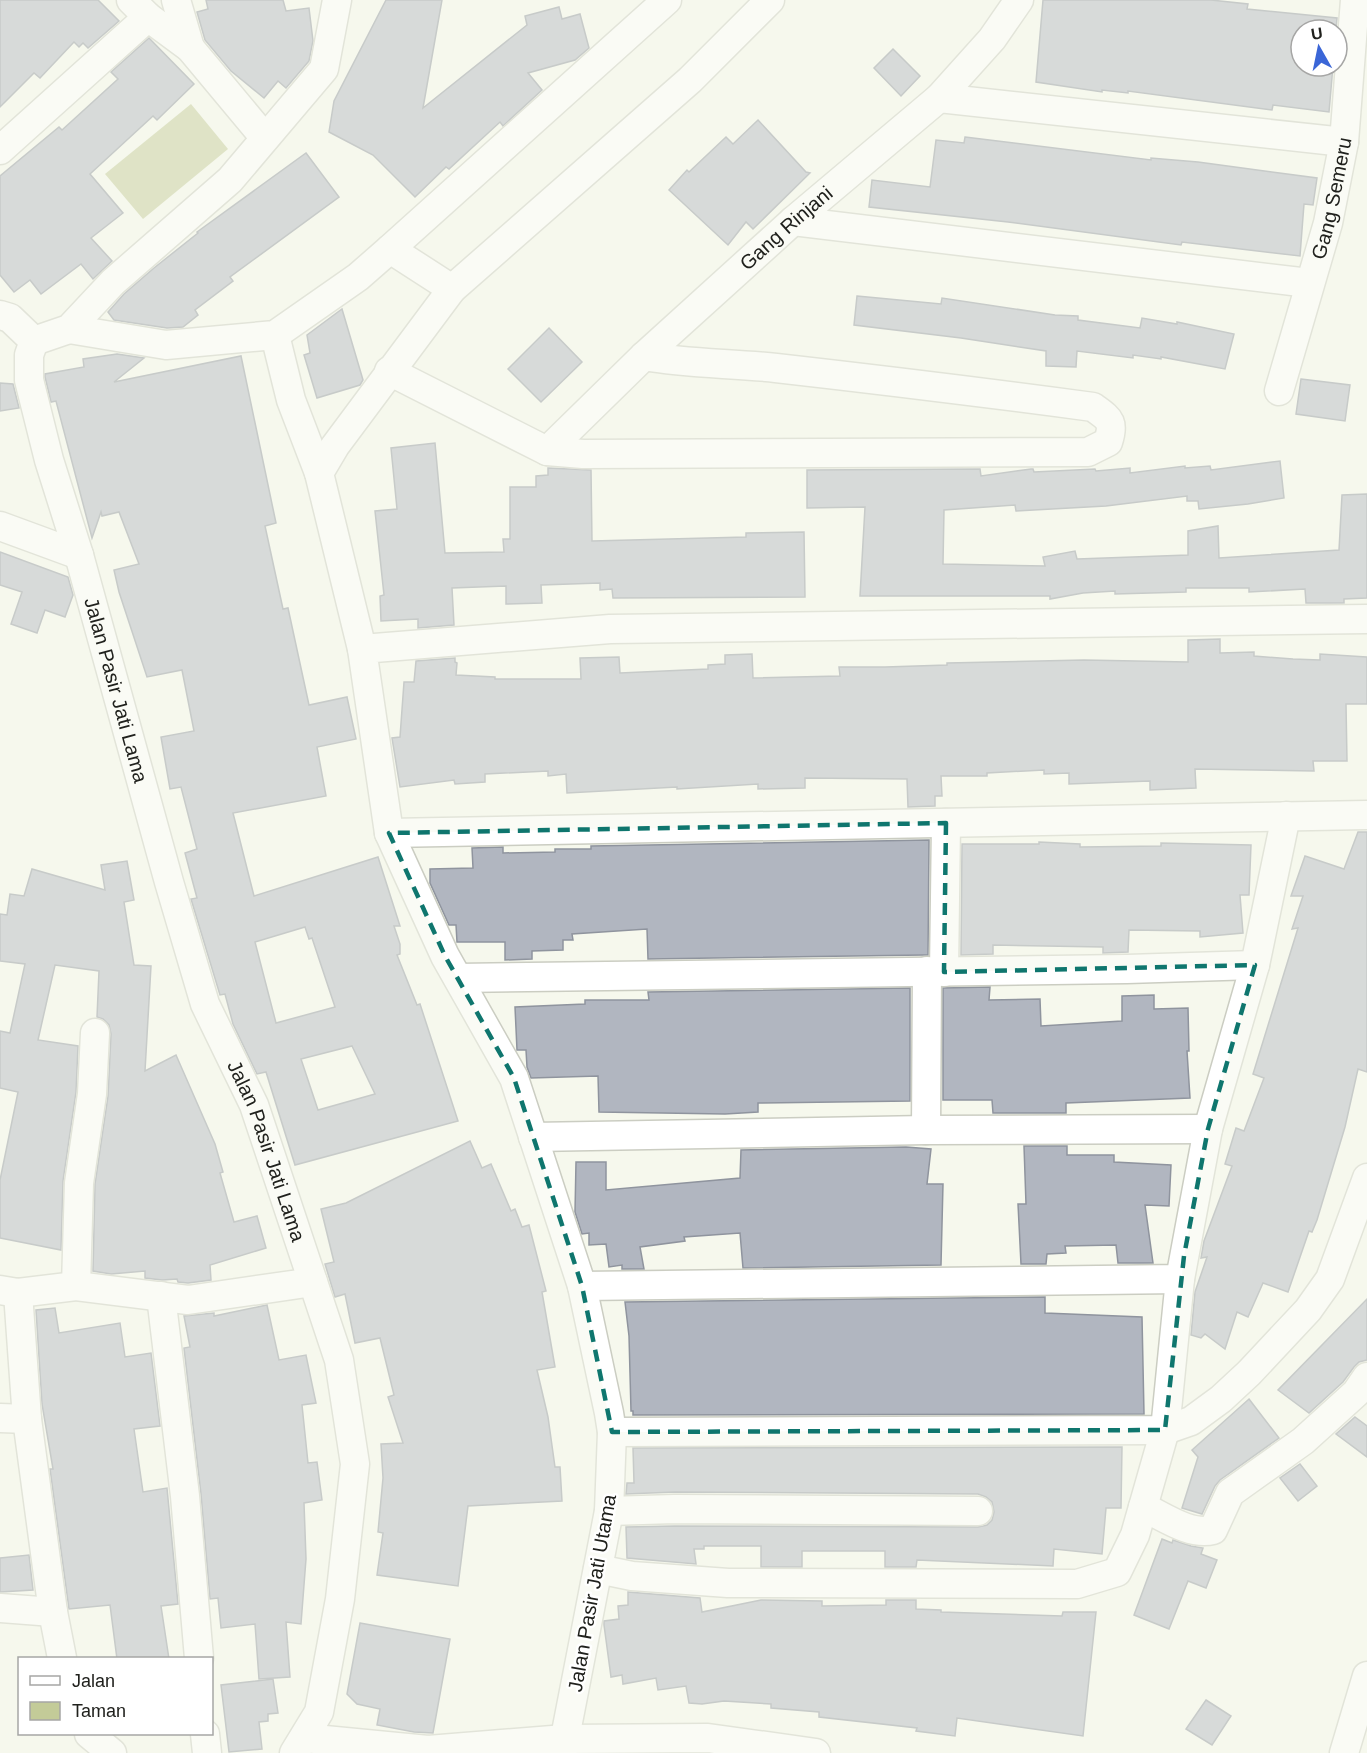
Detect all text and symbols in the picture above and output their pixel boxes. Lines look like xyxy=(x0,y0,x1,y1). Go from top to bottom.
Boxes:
north arrow xyxy=(1289,18,1349,78)
text: U xyxy=(1310,24,1324,43)
street label: Gang Semeru xyxy=(1307,135,1356,262)
street label: Gang Rinjani xyxy=(735,182,837,275)
street label: Jalan Pasir Jati Lama xyxy=(80,595,152,786)
street label: Jalan Pasir Jati Lama xyxy=(223,1057,310,1245)
street label: Jalan Pasir Jati Utama xyxy=(564,1492,620,1693)
legend xyxy=(18,1657,213,1735)
text: Jalan xyxy=(72,1671,115,1691)
text: Taman xyxy=(72,1701,126,1721)

